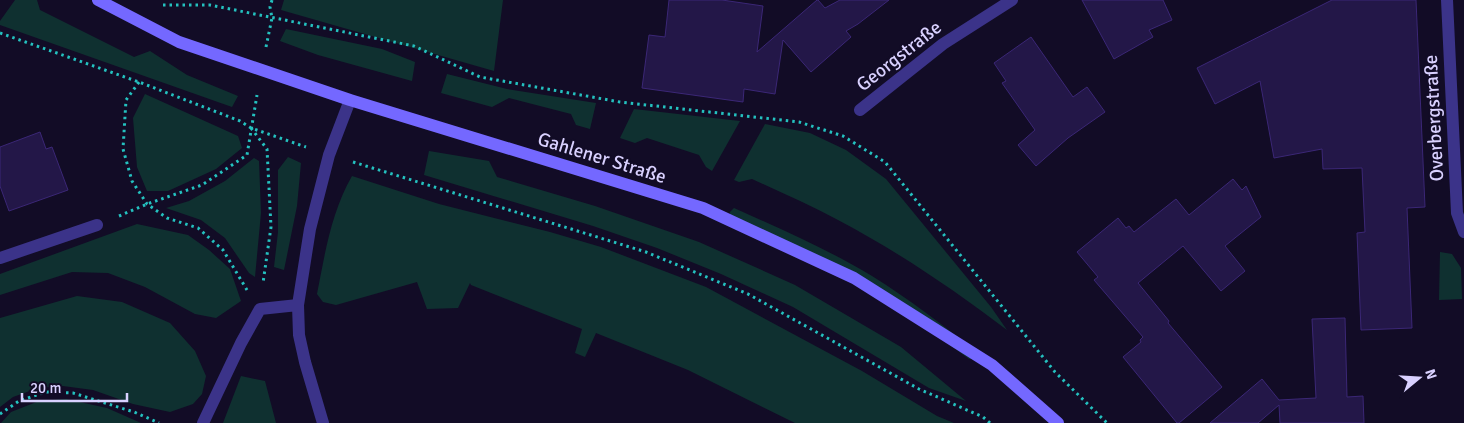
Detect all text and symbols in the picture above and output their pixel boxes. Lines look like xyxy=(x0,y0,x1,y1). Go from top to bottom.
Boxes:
street label: Georgstraße xyxy=(852,15,946,97)
street label: Overbergstraße xyxy=(1419,54,1449,182)
street label: Gahlener Straße xyxy=(535,127,669,189)
north arrow xyxy=(1394,353,1444,403)
text: N xyxy=(1421,367,1440,381)
scale bar xyxy=(22,370,128,402)
text: 20 m xyxy=(30,379,61,397)

